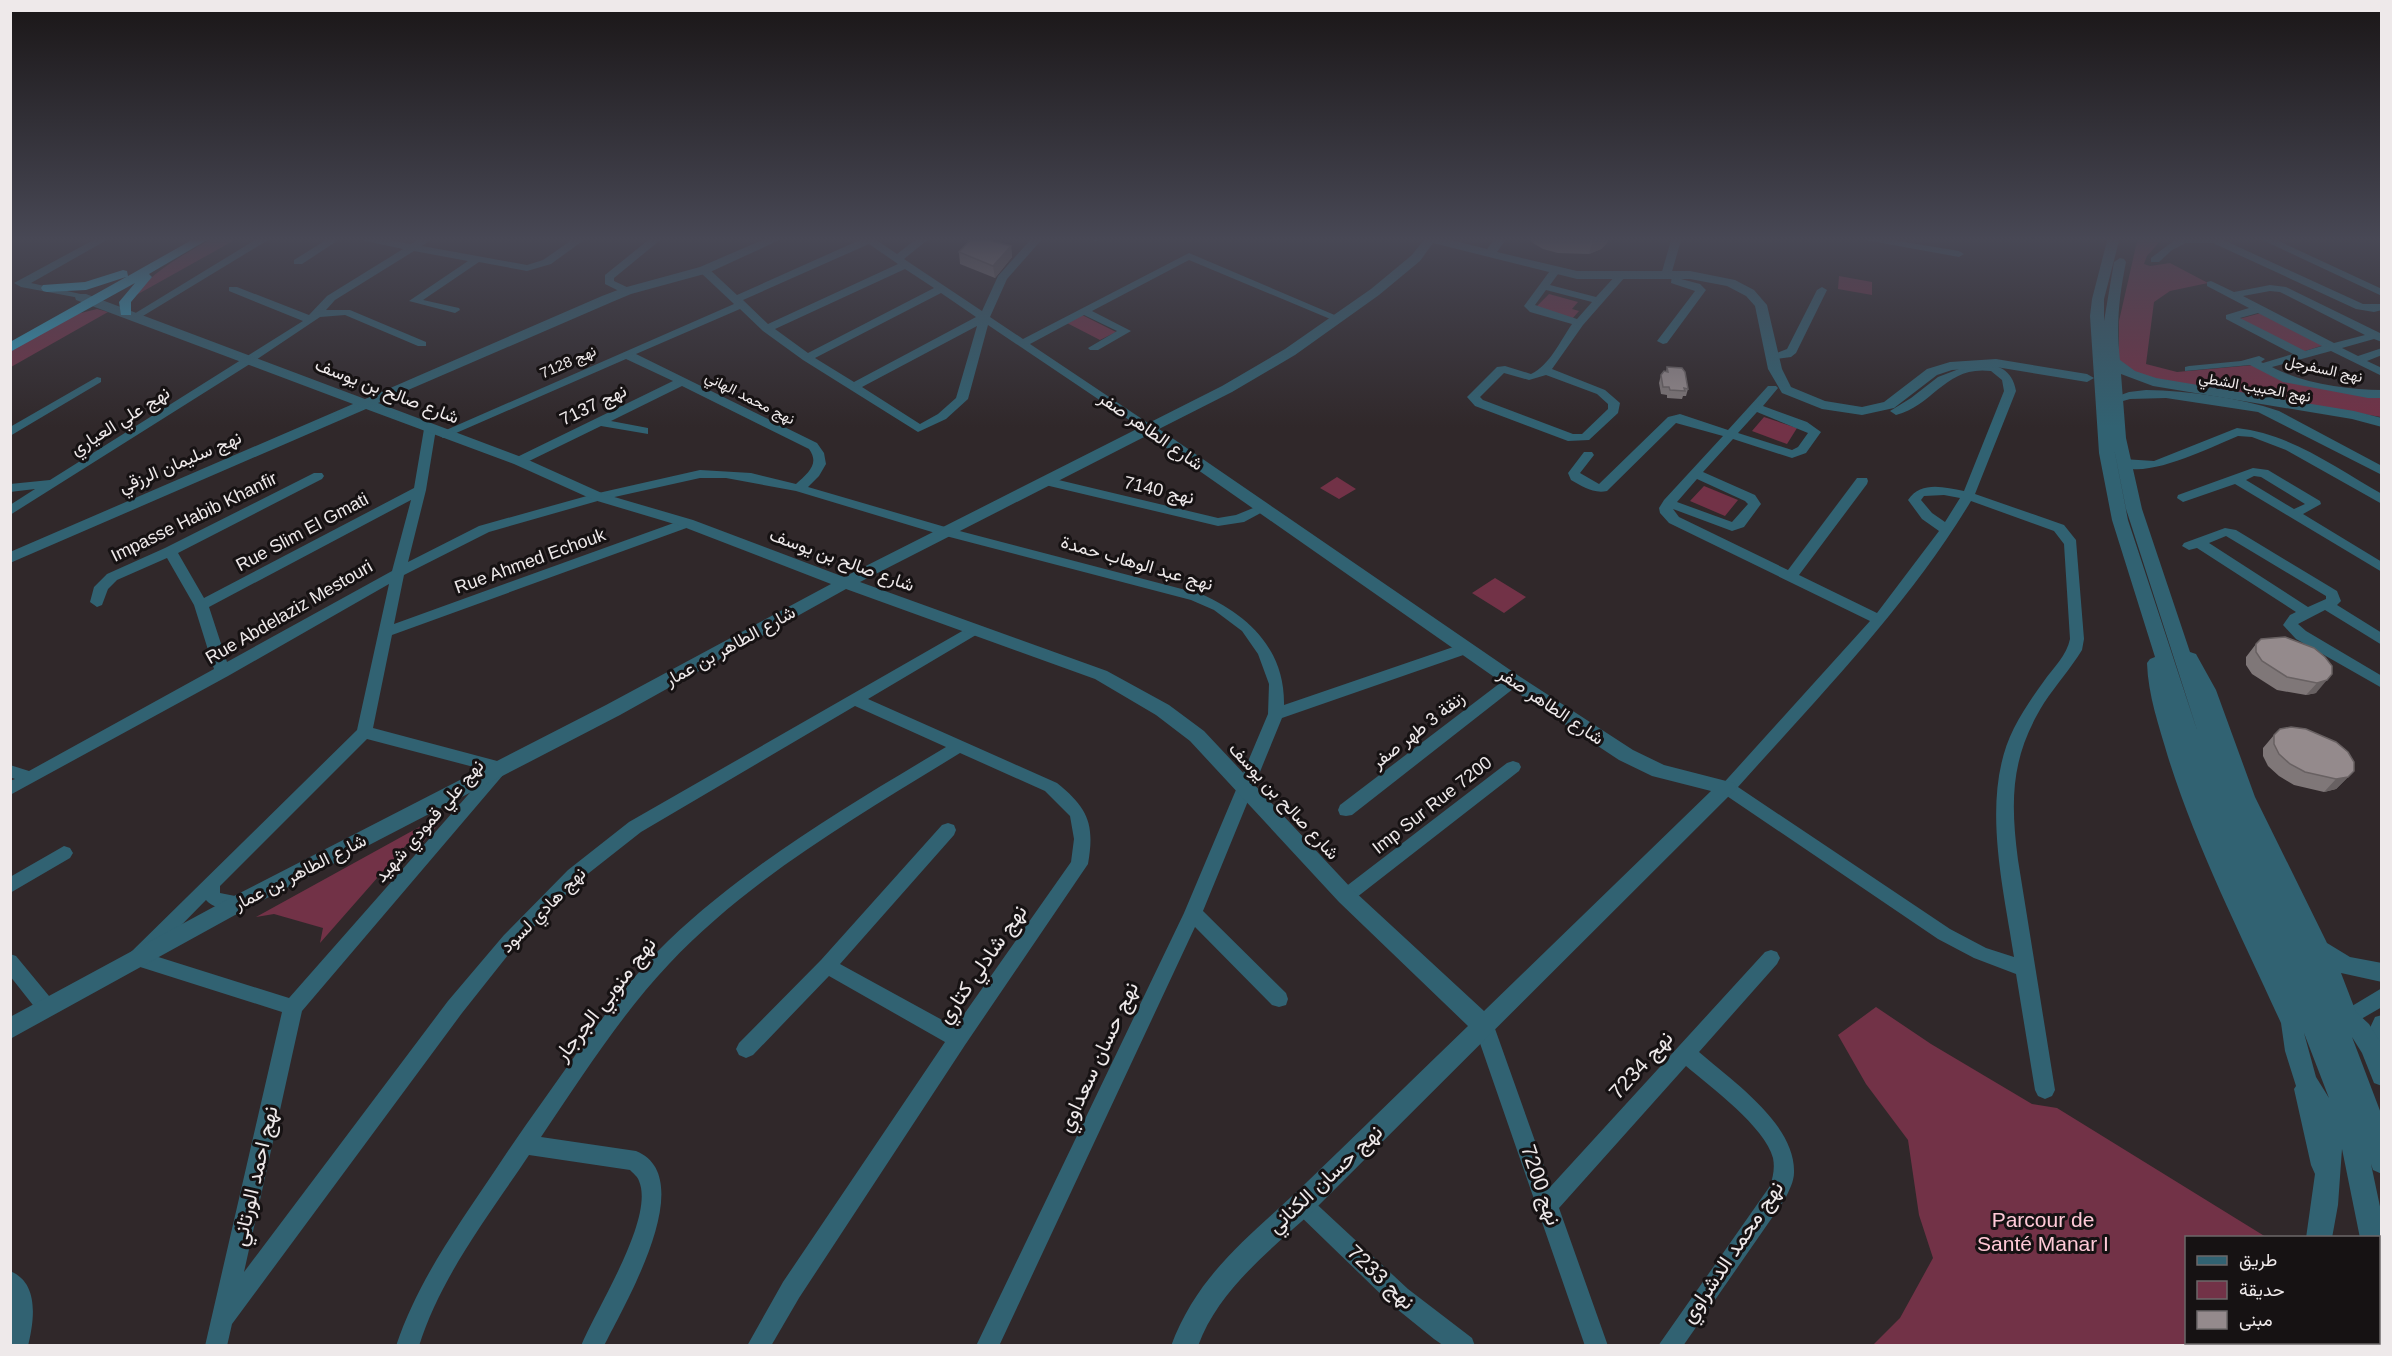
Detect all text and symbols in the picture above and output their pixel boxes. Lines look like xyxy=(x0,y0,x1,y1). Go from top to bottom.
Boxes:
street label: نهج 7128 xyxy=(537,342,600,384)
street label: نهج السفرجل xyxy=(2283,352,2364,388)
street label: شارع صالح بن يوسف xyxy=(312,354,462,430)
street label: نهج محمد الهاني xyxy=(700,368,798,432)
street label: نهج الحبيب الشطي xyxy=(2197,368,2312,410)
street label: نهج 7137 xyxy=(556,380,630,431)
street label: نهج علي العياري xyxy=(67,383,176,464)
street label: شارع الطاهر صفر xyxy=(1093,387,1207,476)
street label: نهج سليمان الرزقي xyxy=(116,427,246,501)
street label: Impasse Habib Khanfir xyxy=(108,468,280,566)
street label: نهج 7140 xyxy=(1121,472,1196,510)
street label: Rue Slim El Gmati xyxy=(232,489,372,575)
street label: Rue Ahmed Echouk xyxy=(452,524,609,598)
street label: شارع صالح بن يوسف xyxy=(766,525,917,597)
street label: نهج عبد الوهاب حمدة xyxy=(1058,532,1215,596)
street label: Rue Abdelaziz Mestouri xyxy=(202,556,376,668)
street label: شارع الطاهر بن عمار xyxy=(661,602,800,692)
street label: شارع الطاهر صفر xyxy=(1493,663,1608,750)
street label: زنقة 3 طهر صفر xyxy=(1367,688,1469,774)
street label: شارع صالح بن يوسف xyxy=(1223,738,1343,865)
street label: Imp Sur Rue 7200 xyxy=(1368,752,1496,858)
street label: نهج علي قمودي شهيد xyxy=(370,756,491,889)
street label: شارع الطاهر بن عمار xyxy=(230,830,370,916)
street label: نهج هادي لسود xyxy=(496,863,593,960)
street label: نهج شادلي كتاري xyxy=(932,900,1036,1031)
street label: نهج منوبي الجرجار xyxy=(549,932,665,1070)
street label: نهج حسان سعداوي xyxy=(1053,978,1148,1138)
street label: نهج 7234 xyxy=(1604,1026,1679,1105)
street label: نهج احمد الورتاني xyxy=(227,1104,288,1249)
street label: نهج حسان الكناني xyxy=(1263,1120,1391,1242)
street label: نهج 7200 xyxy=(1514,1142,1566,1229)
street label: نهج محمد الدشراوي xyxy=(1676,1177,1792,1330)
park label: Parcour de Santé Manar I xyxy=(1977,1208,2109,1255)
legend xyxy=(2185,1236,2380,1344)
street label: نهج 7233 xyxy=(1341,1240,1420,1316)
text: طريق xyxy=(2239,1250,2277,1271)
text: حديقة xyxy=(2239,1280,2285,1300)
text: مبنى xyxy=(2239,1310,2273,1331)

